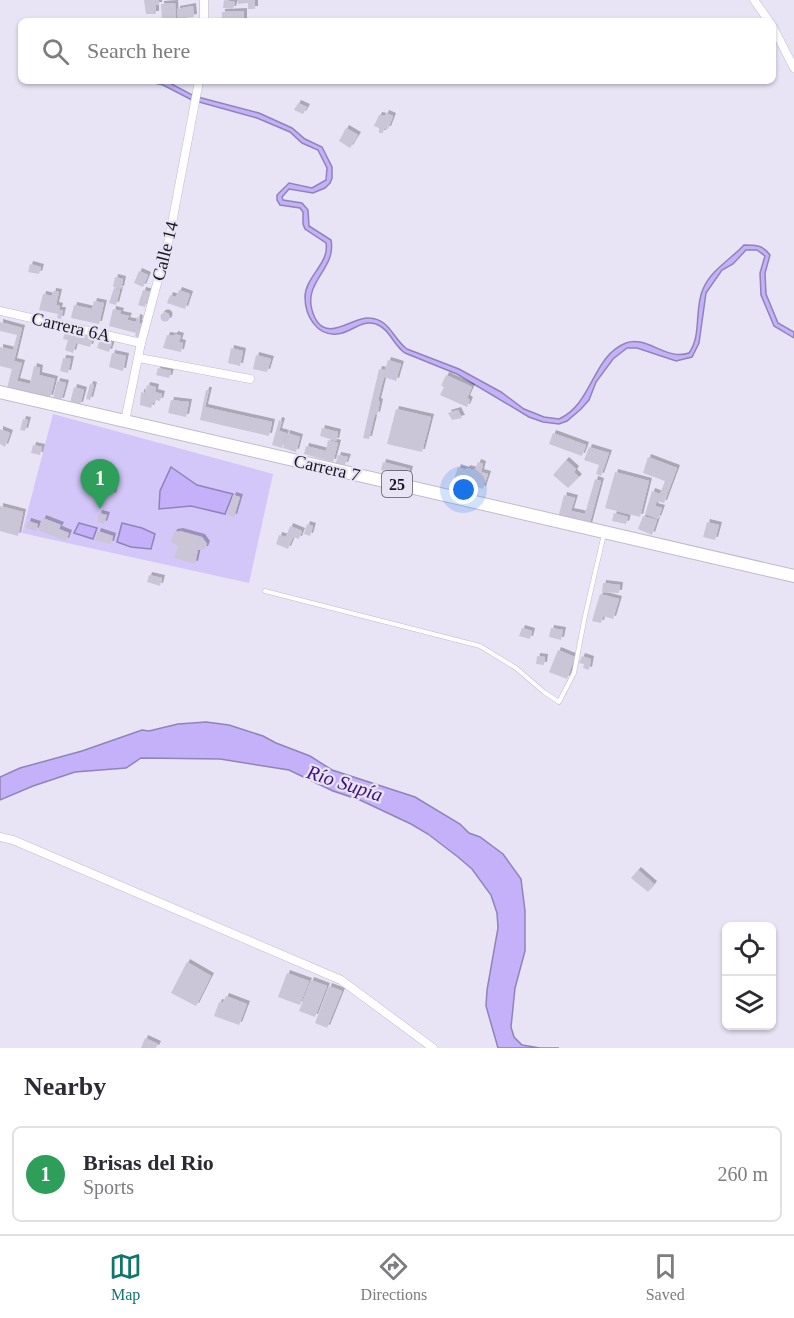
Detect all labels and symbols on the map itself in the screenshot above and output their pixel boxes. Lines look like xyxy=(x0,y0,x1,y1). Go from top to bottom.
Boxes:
street label: Calle 14 xyxy=(148,219,182,283)
street label: Carrera 6A xyxy=(30,308,112,346)
street label: Carrera 7 xyxy=(292,451,362,485)
pin: 1 xyxy=(80,460,120,509)
road number: 25 xyxy=(382,471,412,497)
your location xyxy=(449,475,478,504)
water label: Río Supía xyxy=(303,760,386,807)

